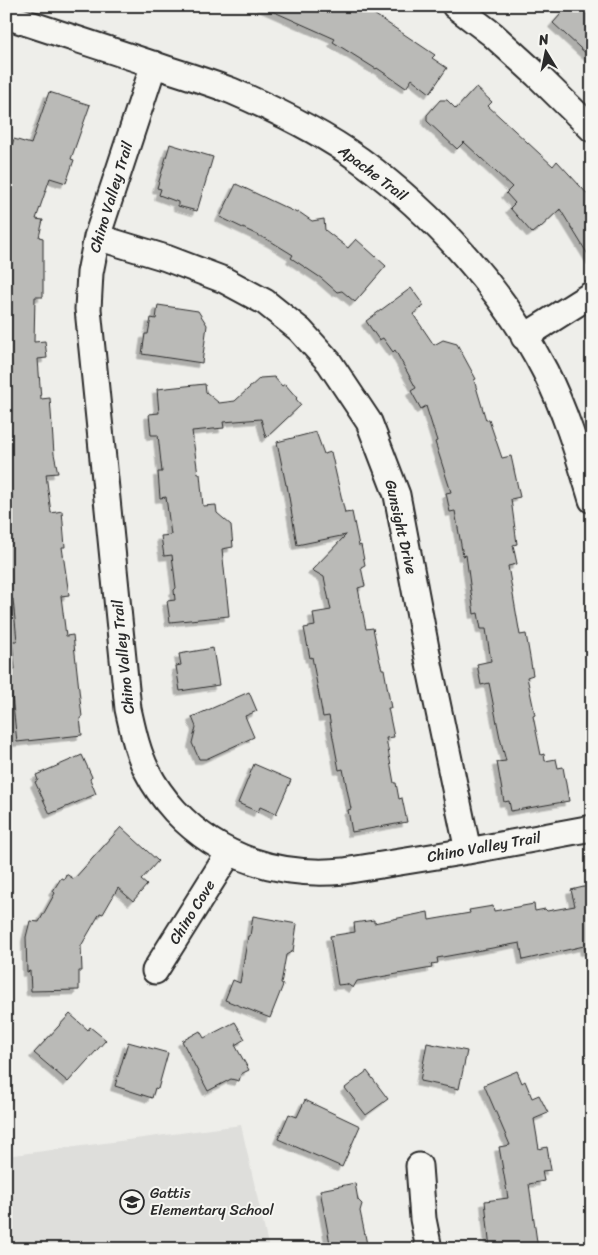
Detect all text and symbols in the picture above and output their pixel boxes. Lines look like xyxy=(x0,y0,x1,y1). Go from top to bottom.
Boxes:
text: N xyxy=(536,26,551,53)
north arrow xyxy=(520,28,570,78)
street label: Chino Valley Trail xyxy=(82,138,140,256)
street label: Apache Trail xyxy=(332,138,414,208)
street label: Gunsight Drive xyxy=(377,477,425,577)
street label: Chino Valley Trail xyxy=(104,598,142,715)
street label: Chino Valley Trail xyxy=(425,824,544,870)
street label: Chino Cove xyxy=(162,874,222,950)
place label: Gattis Elementary School xyxy=(150,1180,275,1223)
school or university icon: Gattis Elementary School xyxy=(119,1189,145,1215)

